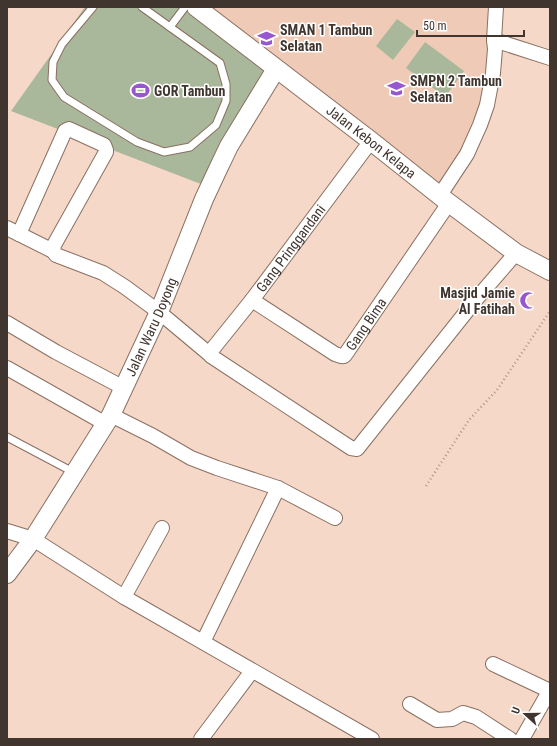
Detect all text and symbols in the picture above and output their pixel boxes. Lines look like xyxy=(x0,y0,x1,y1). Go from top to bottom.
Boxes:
scale bar xyxy=(417,12,524,38)
text: 50 m xyxy=(423,19,447,33)
place label: SMAN 1 Tambun Selatan xyxy=(280,22,373,54)
school or university icon: SMAN 1 Tambun Selatan xyxy=(257,28,277,48)
place label: SMPN 2 Tambun Selatan xyxy=(410,73,502,105)
school or university icon: SMPN 2 Tambun Selatan xyxy=(387,79,407,99)
sports icon: GOR Tambun xyxy=(131,81,151,101)
place label: GOR Tambun xyxy=(154,83,225,99)
street label: Jalan Kebon Kelapa xyxy=(323,102,419,182)
street label: Gang Pringgandani xyxy=(253,202,329,295)
street label: Jalan Waru Doyong xyxy=(122,275,180,379)
place label: Masjid Jamie Al Fatihah xyxy=(440,285,515,317)
mosque icon: Masjid Jamie Al Fatihah xyxy=(518,291,538,311)
street label: Gang Bima xyxy=(342,295,390,354)
north arrow xyxy=(505,694,545,734)
text: U xyxy=(509,705,523,716)

